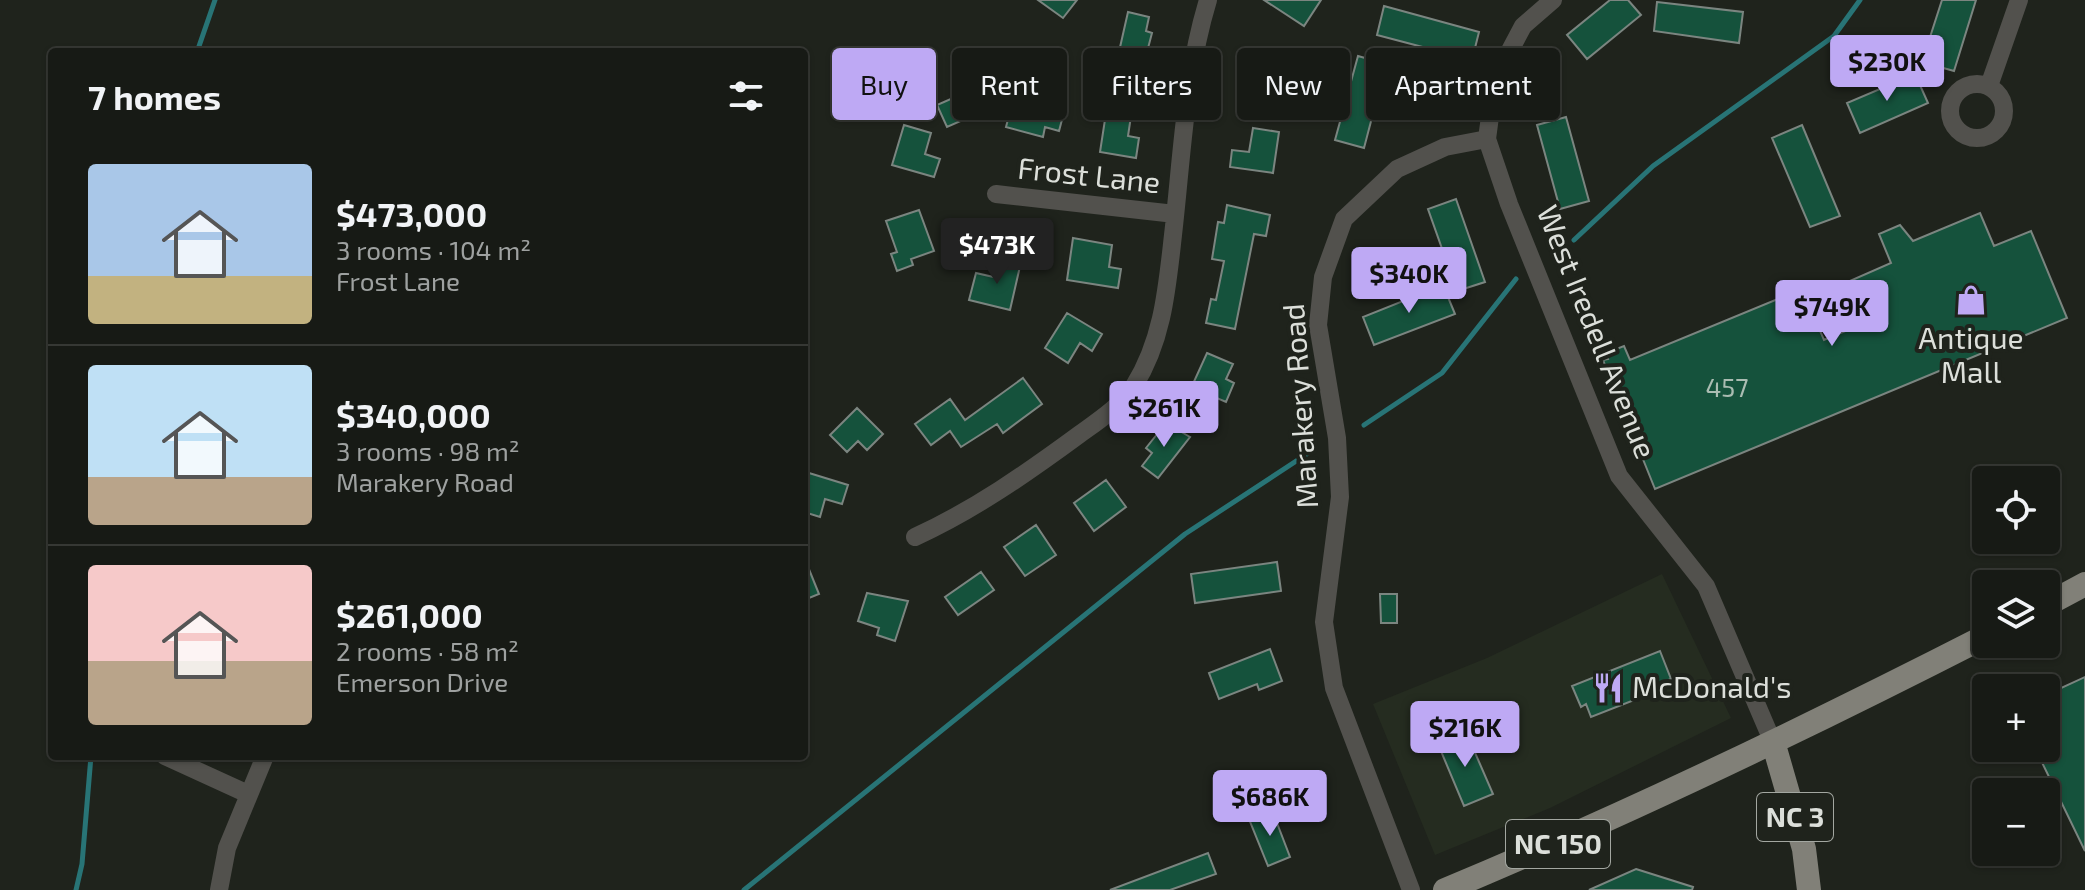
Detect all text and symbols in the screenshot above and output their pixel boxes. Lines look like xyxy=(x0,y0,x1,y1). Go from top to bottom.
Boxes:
pin: $230K xyxy=(1831,35,1943,103)
text: $230K xyxy=(1848,45,1926,76)
chip: Buy xyxy=(832,48,936,120)
chip: Rent xyxy=(952,48,1067,120)
chip: Filters xyxy=(1083,48,1221,120)
chip: New xyxy=(1237,48,1350,120)
chip: Apartment xyxy=(1366,48,1560,120)
icon: filters xyxy=(724,74,768,118)
text: 7 homes xyxy=(88,76,221,117)
street label: Frost Lane xyxy=(1016,149,1162,199)
text: $473,000 xyxy=(336,193,487,234)
icon: home xyxy=(152,196,248,292)
street label: West Iredell Avenue xyxy=(1531,199,1665,463)
pin: $473K xyxy=(941,218,1053,286)
text: $473K xyxy=(959,228,1035,259)
text: 3 rooms · 104 m² xyxy=(336,234,531,265)
pin: $340K xyxy=(1353,247,1465,315)
text: $340K xyxy=(1369,257,1449,288)
text: Frost Lane xyxy=(336,265,460,296)
pin: $749K xyxy=(1776,280,1888,348)
shop icon: Antique Mall xyxy=(1954,283,1988,317)
text: $749K xyxy=(1793,290,1871,321)
street label: Marakery Road xyxy=(1274,303,1324,510)
place label: Antique Mall xyxy=(1918,319,2024,389)
house number: 457 xyxy=(1705,371,1749,402)
pin: $261K xyxy=(1108,381,1220,449)
text: $261K xyxy=(1127,391,1201,422)
text: $340,000 xyxy=(336,394,491,435)
icon: home xyxy=(152,397,248,493)
text: 3 rooms · 98 m² xyxy=(336,435,520,466)
text: Marakery Road xyxy=(336,466,514,497)
map controls xyxy=(1972,466,2060,866)
button: locate xyxy=(1972,466,2060,554)
button: layers xyxy=(1972,570,2060,658)
text: $261,000 xyxy=(336,594,483,635)
icon: home xyxy=(152,597,248,693)
text: 2 rooms · 58 m² xyxy=(336,635,519,666)
text: Emerson Drive xyxy=(336,666,508,697)
place label: McDonald's xyxy=(1632,668,1791,704)
restaurant icon: McDonald's xyxy=(1591,671,1625,705)
button: + xyxy=(1972,674,2060,762)
pin: $216K xyxy=(1409,701,1521,769)
text: $216K xyxy=(1428,711,1502,742)
pin: $686K xyxy=(1214,770,1326,838)
button: − xyxy=(1972,778,2060,866)
text: $686K xyxy=(1231,780,1309,811)
road number: NC 3 xyxy=(1757,793,1833,841)
road number: NC 150 xyxy=(1506,820,1610,868)

